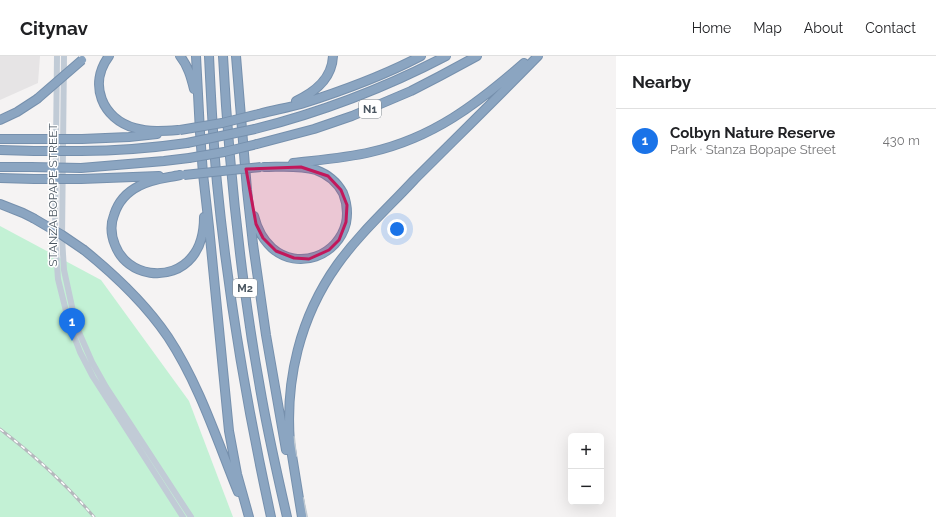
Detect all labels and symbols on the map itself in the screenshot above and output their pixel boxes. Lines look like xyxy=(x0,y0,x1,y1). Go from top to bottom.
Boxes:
road number: N1 xyxy=(359,100,381,118)
street label: STANZA BOPAPE STREET xyxy=(46,122,60,267)
your location xyxy=(387,219,407,239)
road number: M2 xyxy=(233,279,257,297)
pin: 1 xyxy=(59,308,85,341)

